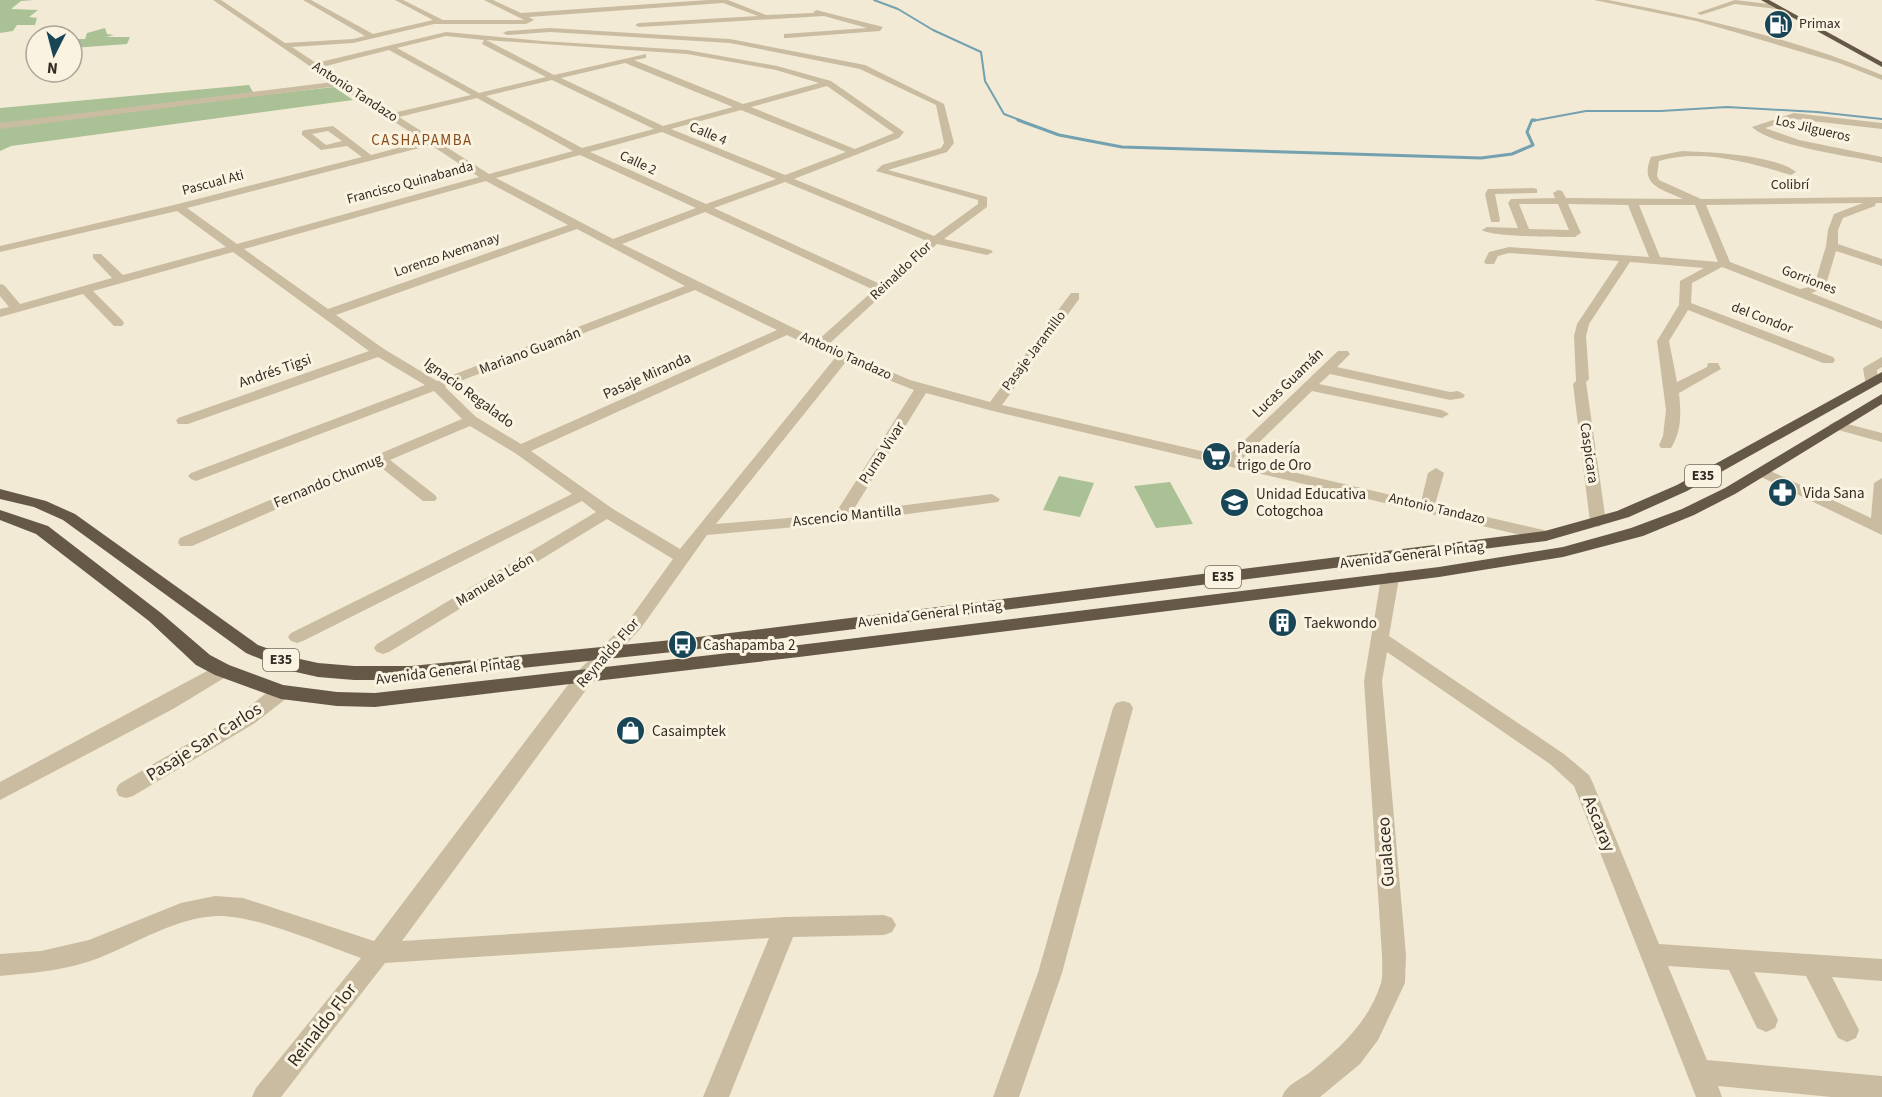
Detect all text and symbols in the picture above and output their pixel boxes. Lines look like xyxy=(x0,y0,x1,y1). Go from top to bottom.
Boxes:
fuel station icon: Primax xyxy=(1762,8,1794,40)
place label: Primax xyxy=(1799,14,1841,34)
north arrow xyxy=(24,24,84,84)
text: N xyxy=(46,56,59,79)
street label: Antonio Tandazo xyxy=(308,57,402,127)
street label: Los Jilgueros xyxy=(1774,111,1853,147)
street label: Calle 4 xyxy=(686,117,730,151)
district label: CASHAPAMBA xyxy=(371,130,473,151)
street label: Calle 2 xyxy=(616,146,660,180)
street label: Francisco Quinabanda xyxy=(345,156,475,210)
street label: Pascual Ati xyxy=(180,165,246,201)
street label: Colibrí xyxy=(1771,175,1810,195)
street label: Lorenzo Avemanay xyxy=(391,227,503,282)
street label: Reinaldo Flor xyxy=(866,237,936,305)
street label: Gorriones xyxy=(1779,260,1840,300)
street label: del Condor xyxy=(1728,297,1796,339)
street label: Pasaje Jaramillo xyxy=(997,307,1071,395)
street label: Mariano Guamán xyxy=(476,322,584,380)
street label: Antonio Tandazo xyxy=(797,327,895,385)
street label: Lucas Guamán xyxy=(1248,343,1328,423)
street label: Pasaje Miranda xyxy=(600,347,694,405)
street label: Andrés Tigsi xyxy=(236,349,314,393)
street label: Ignacio Regalado xyxy=(419,353,519,433)
street label: Puma Vivar xyxy=(854,417,910,488)
street label: Caspicara xyxy=(1574,421,1604,485)
place label: Panadería trigo de Oro xyxy=(1237,438,1311,476)
supermarket icon: Panadería trigo de Oro xyxy=(1200,441,1232,473)
street label: Fernando Chumug xyxy=(270,448,386,513)
road number: E35 xyxy=(1685,465,1721,487)
pharmacy icon: Vida Sana xyxy=(1766,477,1798,509)
place label: Vida Sana xyxy=(1803,483,1865,504)
place label: Unidad Educativa Cotogchoa xyxy=(1256,484,1366,522)
school or university icon: Unidad Educativa Cotogchoa xyxy=(1219,487,1251,519)
street label: Antonio Tandazo xyxy=(1387,488,1487,530)
street label: Ascencio Mantilla xyxy=(792,500,902,532)
street label: Avenida General Pintag xyxy=(1339,536,1486,574)
street label: Manuela León xyxy=(452,548,538,612)
road number: E35 xyxy=(1205,566,1241,588)
street label: Avenida General Pintag xyxy=(857,595,1004,633)
building icon: Taekwondo xyxy=(1267,607,1299,639)
street label: Reynaldo Flor xyxy=(572,613,645,693)
place label: Taekwondo xyxy=(1304,613,1377,634)
bus stop icon: Cashapamba 2 xyxy=(666,629,698,661)
place label: Cashapamba 2 xyxy=(703,635,795,656)
road number: E35 xyxy=(263,649,299,671)
street label: Avenida General Pintag xyxy=(375,652,522,690)
street label: Pasaje San Carlos xyxy=(142,697,266,787)
shop icon: Casaimptek xyxy=(615,715,647,747)
place label: Casaimptek xyxy=(652,721,726,742)
street label: Ascaray xyxy=(1577,792,1622,856)
street label: Gualaceo xyxy=(1371,816,1401,888)
street label: Reinaldo Flor xyxy=(281,977,363,1072)

